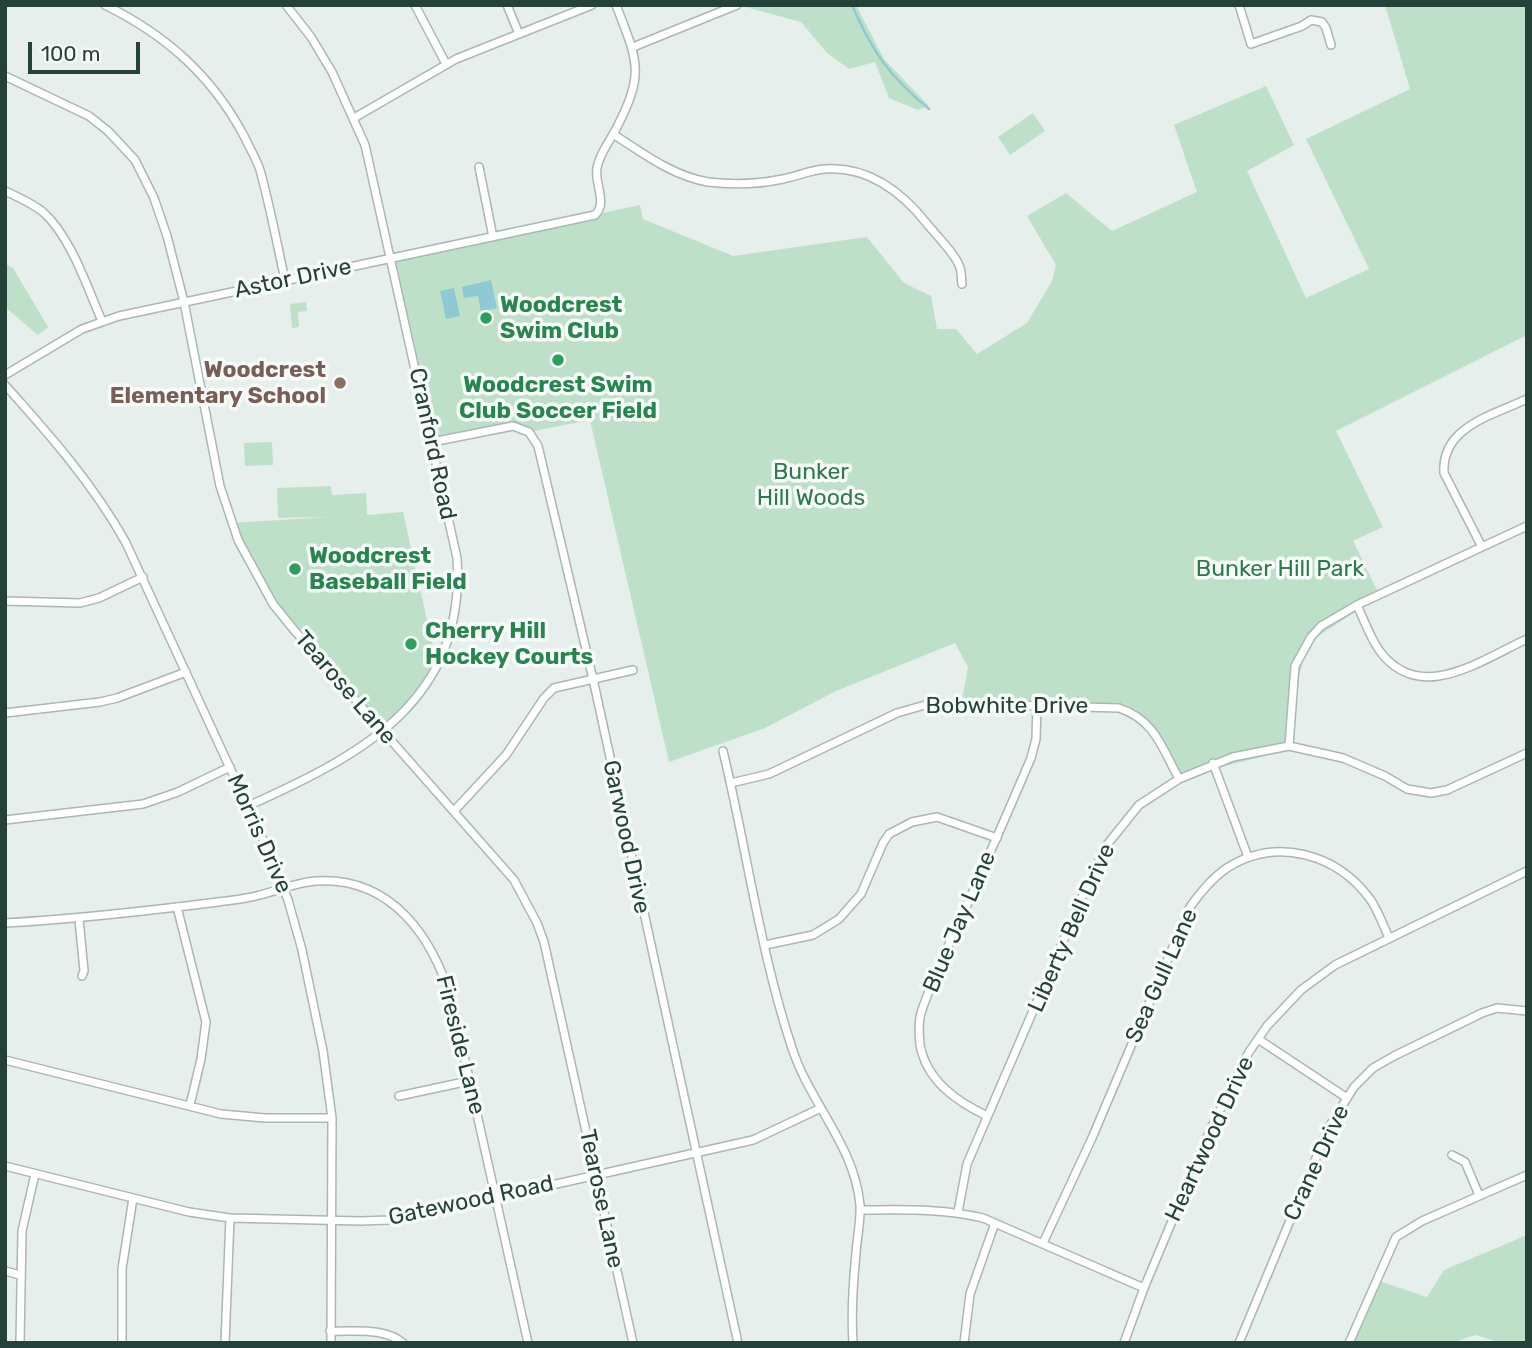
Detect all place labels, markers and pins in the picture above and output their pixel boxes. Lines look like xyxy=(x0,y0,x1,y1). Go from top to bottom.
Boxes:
place label: Woodcrest Swim Club xyxy=(500,291,622,345)
marker: Woodcrest Swim Club xyxy=(478,310,494,326)
marker: Woodcrest Swim Club Soccer Field xyxy=(550,352,566,368)
place label: Woodcrest Elementary School xyxy=(110,356,326,410)
place label: Woodcrest Swim Club Soccer Field xyxy=(459,371,657,425)
marker: Woodcrest Elementary School xyxy=(332,375,348,391)
place label: Woodcrest Baseball Field xyxy=(309,542,467,596)
marker: Woodcrest Baseball Field xyxy=(287,561,303,577)
place label: Cherry Hill Hockey Courts xyxy=(425,617,593,671)
marker: Cherry Hill Hockey Courts xyxy=(403,636,419,652)

